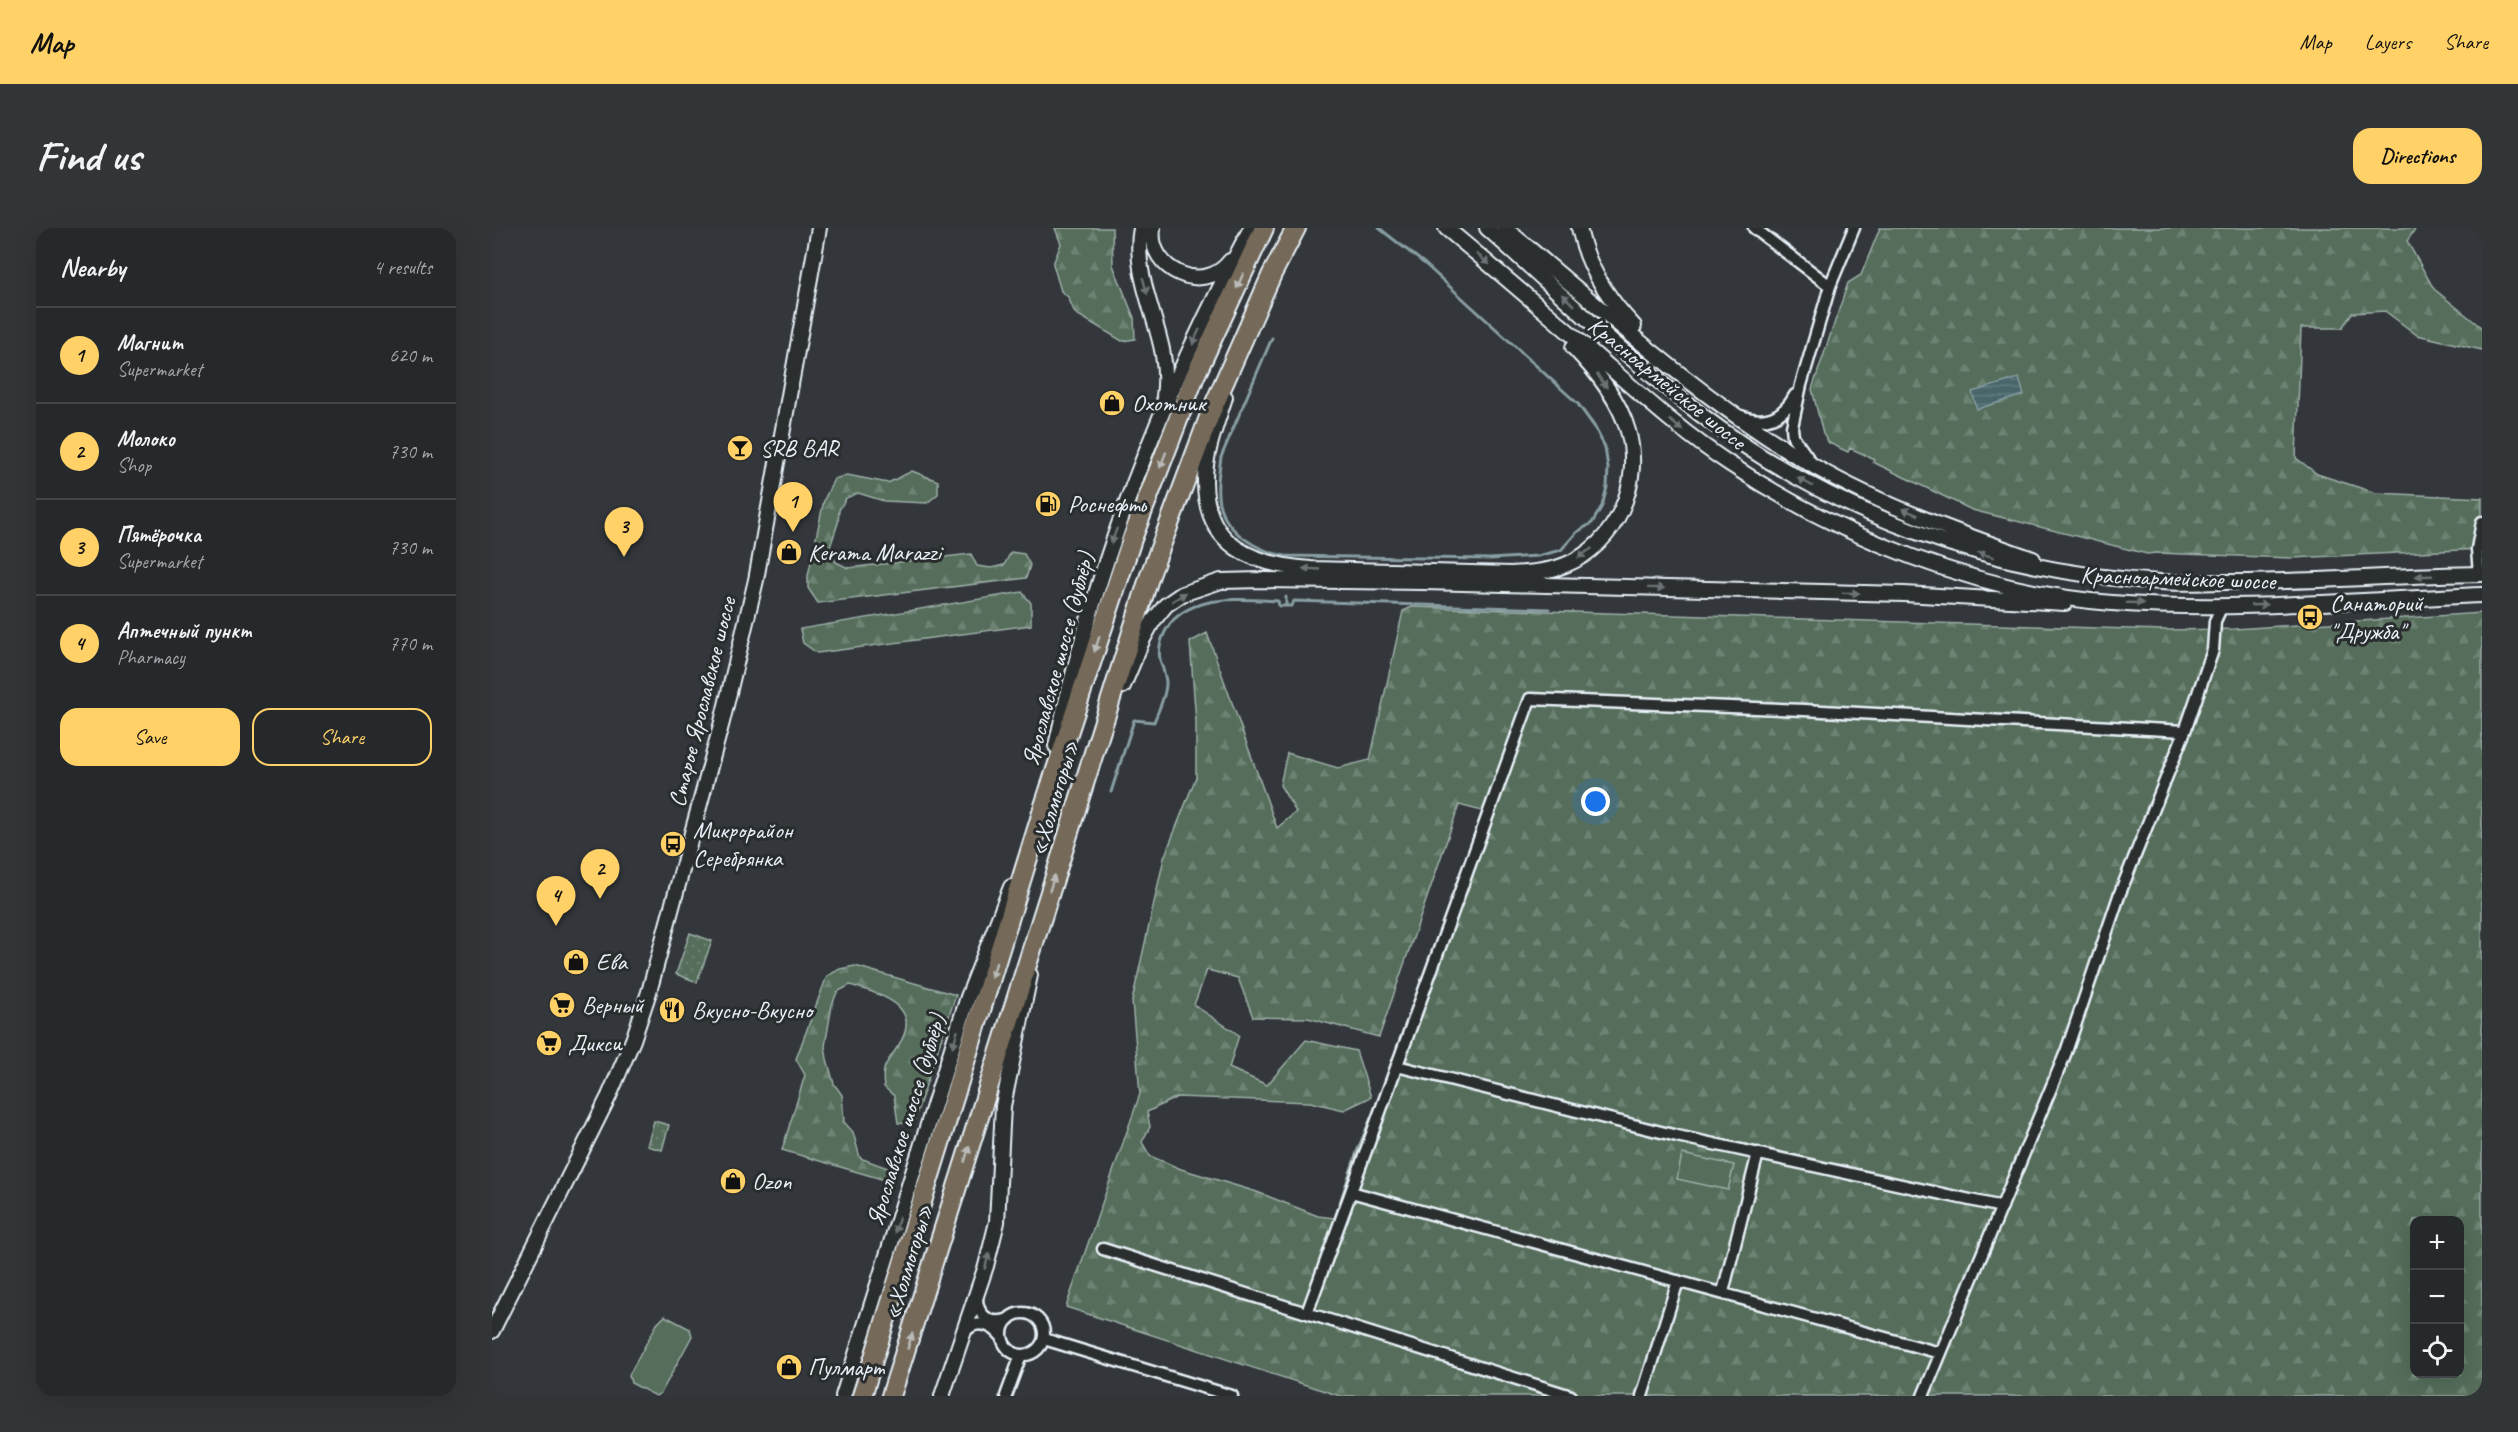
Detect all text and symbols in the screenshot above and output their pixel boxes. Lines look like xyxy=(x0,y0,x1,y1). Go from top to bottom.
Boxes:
text: Map xyxy=(30,25,73,60)
text: Map xyxy=(2299,29,2332,55)
text: Layers xyxy=(2365,29,2411,55)
text: Share xyxy=(2444,29,2488,55)
button: Directions xyxy=(2353,128,2482,184)
text: Find us xyxy=(36,130,141,183)
text: Nearby xyxy=(60,251,125,284)
one-way arrow xyxy=(1475,253,1491,266)
text: 4 results xyxy=(373,255,432,280)
one-way arrow xyxy=(1234,272,1244,290)
one-way arrow xyxy=(1141,277,1150,295)
one-way arrow xyxy=(1561,294,1576,307)
street label: Красноармейское шоссе xyxy=(1582,310,1754,457)
one-way arrow xyxy=(1192,328,1201,345)
text: Магнит xyxy=(117,329,183,357)
text: 1 xyxy=(75,343,84,368)
text: 620 m xyxy=(389,343,432,368)
text: Supermarket xyxy=(117,357,202,382)
one-way arrow xyxy=(1595,373,1608,389)
shop icon: Охотник xyxy=(1097,388,1127,418)
place label: Охотник xyxy=(1132,388,1208,418)
one-way arrow xyxy=(1669,418,1684,430)
text: Молоко xyxy=(117,425,175,453)
bar icon: SRB BAR xyxy=(725,433,755,463)
place label: SRB BAR xyxy=(760,433,840,463)
text: 2 xyxy=(75,439,84,464)
text: 730 m xyxy=(389,439,432,464)
one-way arrow xyxy=(1157,451,1167,469)
text: Shop xyxy=(117,453,151,478)
one-way arrow xyxy=(1796,477,1813,487)
pin: 1 xyxy=(774,482,812,532)
fuel station icon: Роснефть xyxy=(1033,489,1063,519)
place label: Роснефть xyxy=(1068,489,1147,519)
one-way arrow xyxy=(1901,507,1919,516)
pin: 3 xyxy=(604,508,644,557)
text: Пятёрочка xyxy=(117,521,201,549)
one-way arrow xyxy=(1109,527,1119,545)
text: 3 xyxy=(75,535,84,560)
text: 730 m xyxy=(389,535,432,560)
shop icon: Kerama Marazzi xyxy=(774,537,804,567)
place label: Kerama Marazzi xyxy=(808,537,945,567)
one-way arrow xyxy=(1578,547,1594,559)
street label: Ярославское шоссе (дублёр) xyxy=(1015,548,1101,769)
text: Supermarket xyxy=(117,549,202,574)
one-way arrow xyxy=(1976,550,1994,559)
street label: Красноармейское шоссе xyxy=(2080,560,2278,596)
one-way arrow xyxy=(1301,564,1320,573)
one-way arrow xyxy=(2414,572,2433,581)
one-way arrow xyxy=(1647,583,1666,593)
one-way arrow xyxy=(1842,588,1861,598)
place label: Санаторий "Дружба" xyxy=(2330,588,2425,646)
street label: Старое Ярославское шоссе xyxy=(661,592,743,810)
one-way arrow xyxy=(1170,592,1187,603)
one-way arrow xyxy=(2126,599,2145,608)
one-way arrow xyxy=(2250,600,2269,610)
bus stop icon: Санаторий "Дружба" xyxy=(2295,602,2325,632)
text: Аптечный пункт xyxy=(117,617,251,645)
text: 4 xyxy=(75,631,84,656)
text: 770 m xyxy=(389,631,432,656)
one-way arrow xyxy=(1092,635,1101,653)
text: Pharmacy xyxy=(117,645,185,670)
button: Save xyxy=(60,708,240,766)
button: Share xyxy=(252,708,432,766)
street label: «Холмогоры» xyxy=(1022,737,1086,859)
your location xyxy=(1581,787,1610,816)
place label: Микрорайон Серебрянка xyxy=(693,815,795,873)
bus stop icon: Микрорайон Серебрянка xyxy=(658,829,688,859)
pin: 2 xyxy=(580,850,620,899)
one-way arrow xyxy=(1048,874,1058,892)
pin: 4 xyxy=(536,876,576,926)
shop icon: Ева xyxy=(561,947,591,977)
place label: Ева xyxy=(596,947,628,977)
one-way arrow xyxy=(989,961,998,979)
supermarket icon: Верный xyxy=(547,990,577,1020)
place label: Верный xyxy=(582,990,645,1020)
restaurant icon: Вкусно-Вкусно xyxy=(657,995,687,1025)
place label: Вкусно-Вкусно xyxy=(692,995,815,1025)
street label: Ярославское шоссе (дублёр) xyxy=(859,1009,953,1230)
supermarket icon: Дикси xyxy=(534,1028,564,1058)
place label: Дикси xyxy=(568,1028,623,1058)
one-way arrow xyxy=(950,1030,959,1048)
one-way arrow xyxy=(963,1145,972,1163)
shop icon: Ozon xyxy=(718,1166,748,1196)
place label: Ozon xyxy=(752,1166,792,1196)
street label: «Холмогоры» xyxy=(876,1201,940,1323)
one-way arrow xyxy=(892,1216,901,1234)
map controls xyxy=(2410,1216,2464,1378)
button: + xyxy=(2410,1216,2464,1270)
one-way arrow xyxy=(983,1252,992,1270)
button: − xyxy=(2410,1270,2464,1324)
button: locate xyxy=(2410,1324,2464,1378)
one-way arrow xyxy=(906,1331,915,1349)
shop icon: Пулмарт xyxy=(774,1352,804,1382)
place label: Пулмарт xyxy=(808,1352,886,1382)

